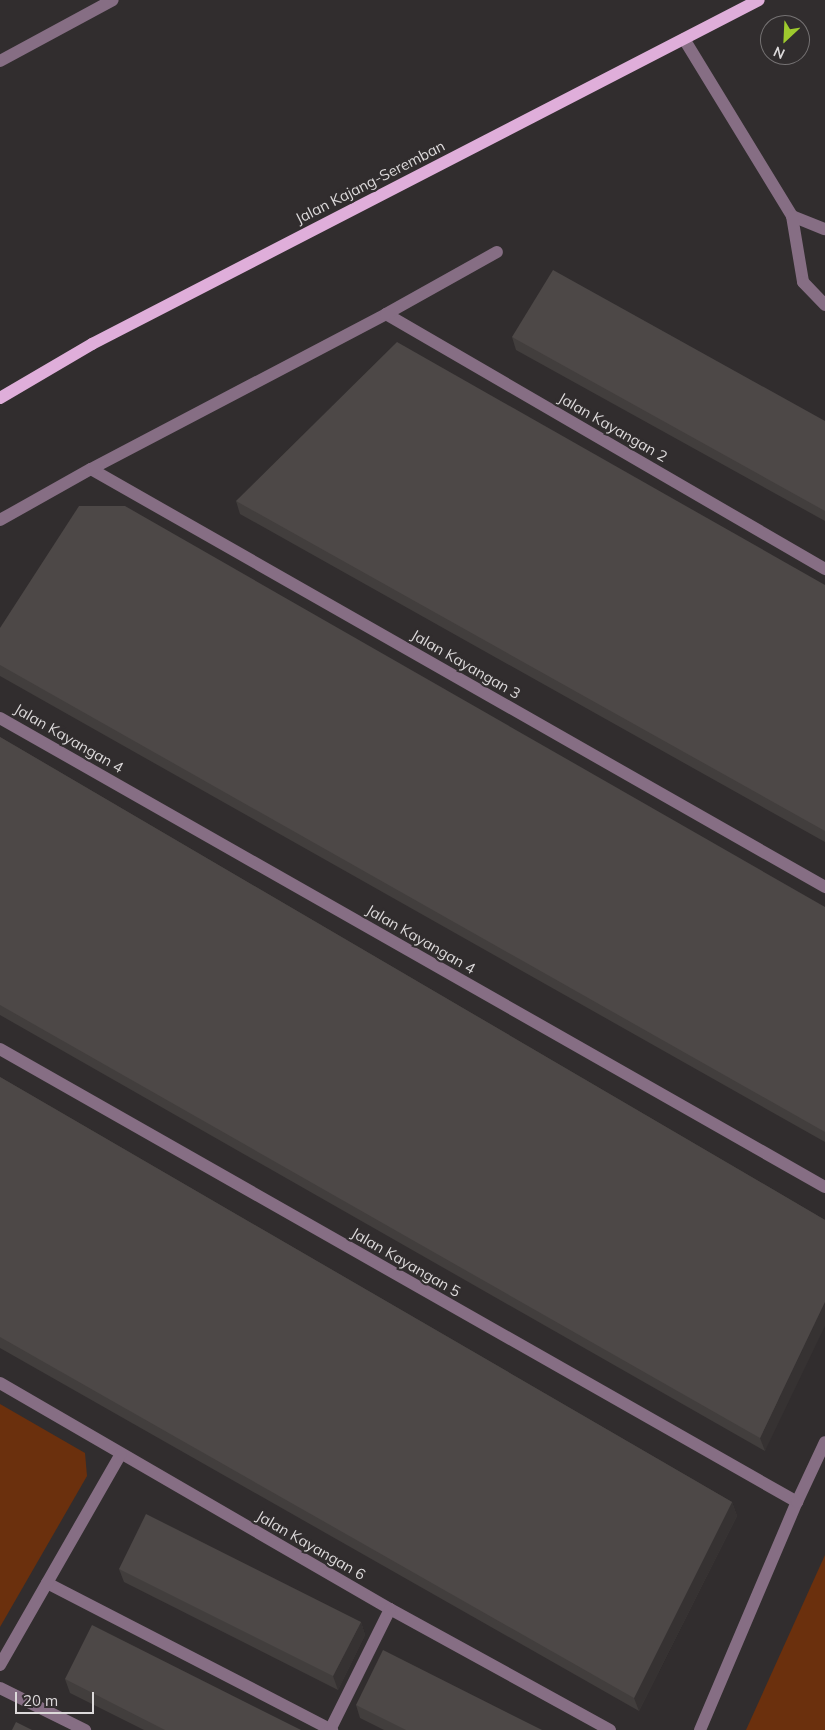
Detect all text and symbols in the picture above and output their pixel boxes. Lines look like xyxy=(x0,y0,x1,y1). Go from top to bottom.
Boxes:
north arrow xyxy=(760,15,810,65)
text: N xyxy=(770,42,788,63)
street label: Jalan Kajang-Seremban xyxy=(292,136,448,228)
street label: Jalan Kayangan 2 xyxy=(555,388,671,466)
street label: Jalan Kayangan 3 xyxy=(408,625,524,703)
street label: Jalan Kayangan 4 xyxy=(11,699,127,777)
street label: Jalan Kayangan 4 xyxy=(363,900,479,978)
street label: Jalan Kayangan 5 xyxy=(348,1223,464,1301)
street label: Jalan Kayangan 6 xyxy=(253,1506,369,1584)
scale bar xyxy=(18,1682,96,1714)
text: 20 m xyxy=(23,1691,58,1710)

